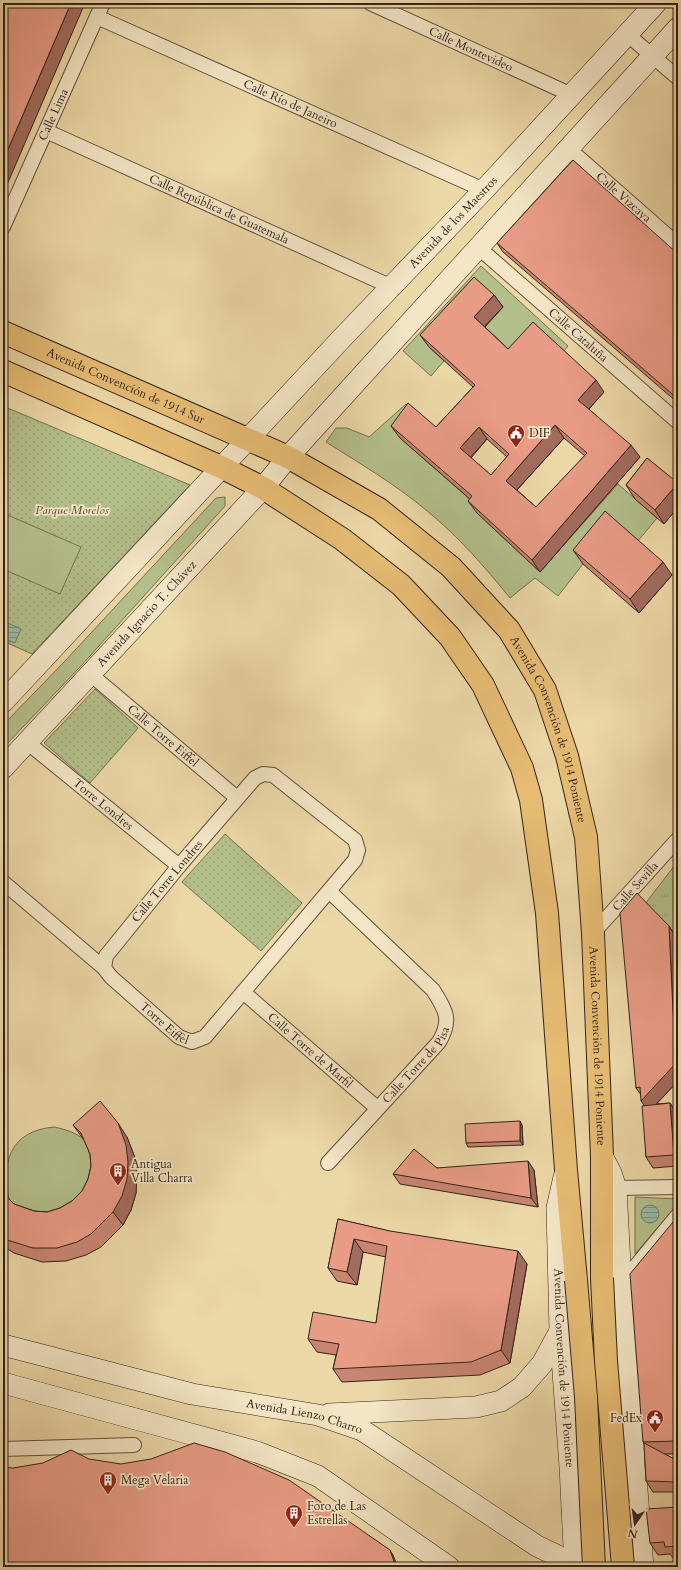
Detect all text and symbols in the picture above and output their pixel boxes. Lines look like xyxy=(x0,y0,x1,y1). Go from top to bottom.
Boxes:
street label: Calle Montevideo xyxy=(426,23,516,75)
street label: Calle Río de Janeiro xyxy=(241,76,341,132)
street label: Calle Lima xyxy=(35,85,72,143)
street label: Calle Vizcaya xyxy=(593,168,656,227)
street label: Calle República de Guatemala xyxy=(147,171,292,248)
street label: Avenida de los Maestros xyxy=(405,173,501,272)
street label: Calle Cataluña xyxy=(545,304,612,366)
street label: Avenida Convención de 1914 Sur xyxy=(44,344,208,428)
public building icon: DIF xyxy=(506,423,526,448)
place label: DIF xyxy=(529,425,550,441)
park label: Parque Morelos xyxy=(35,502,109,518)
street label: Avenida Ignacio T. Chávez xyxy=(93,556,200,670)
street label: Avenida Convención de 1914 Poniente xyxy=(506,633,590,824)
street label: Calle Torre Eiffel xyxy=(124,701,202,770)
street label: Torre Londres xyxy=(70,775,137,834)
street label: Calle Torre Londres xyxy=(128,837,206,925)
street label: Calle Sevilla xyxy=(609,858,662,914)
street label: Avenida Convención de 1914 Poniente xyxy=(586,946,610,1146)
street label: Torre Eiffel xyxy=(137,998,191,1048)
street label: Calle Torre de Marfil xyxy=(264,1009,356,1092)
street label: Calle Torre de Pisa xyxy=(379,1024,453,1107)
place label: Antigua Villa Charra xyxy=(131,1156,193,1186)
building icon: Antigua Villa Charra xyxy=(108,1161,128,1186)
street label: Avenida Convención de 1914 Poniente xyxy=(550,1268,578,1468)
street label: Avenida Lienzo Charro xyxy=(245,1395,365,1438)
public building icon: FedEx xyxy=(645,1408,665,1433)
place label: FedEx xyxy=(610,1410,642,1426)
building icon: Mega Velaria xyxy=(98,1470,118,1495)
place label: Mega Velaria xyxy=(121,1472,189,1488)
place label: Foro de Las Estrellas xyxy=(307,1498,366,1528)
building icon: Foro de Las Estrellas xyxy=(284,1503,304,1528)
north arrow xyxy=(615,1504,655,1544)
text: N xyxy=(626,1525,639,1542)

